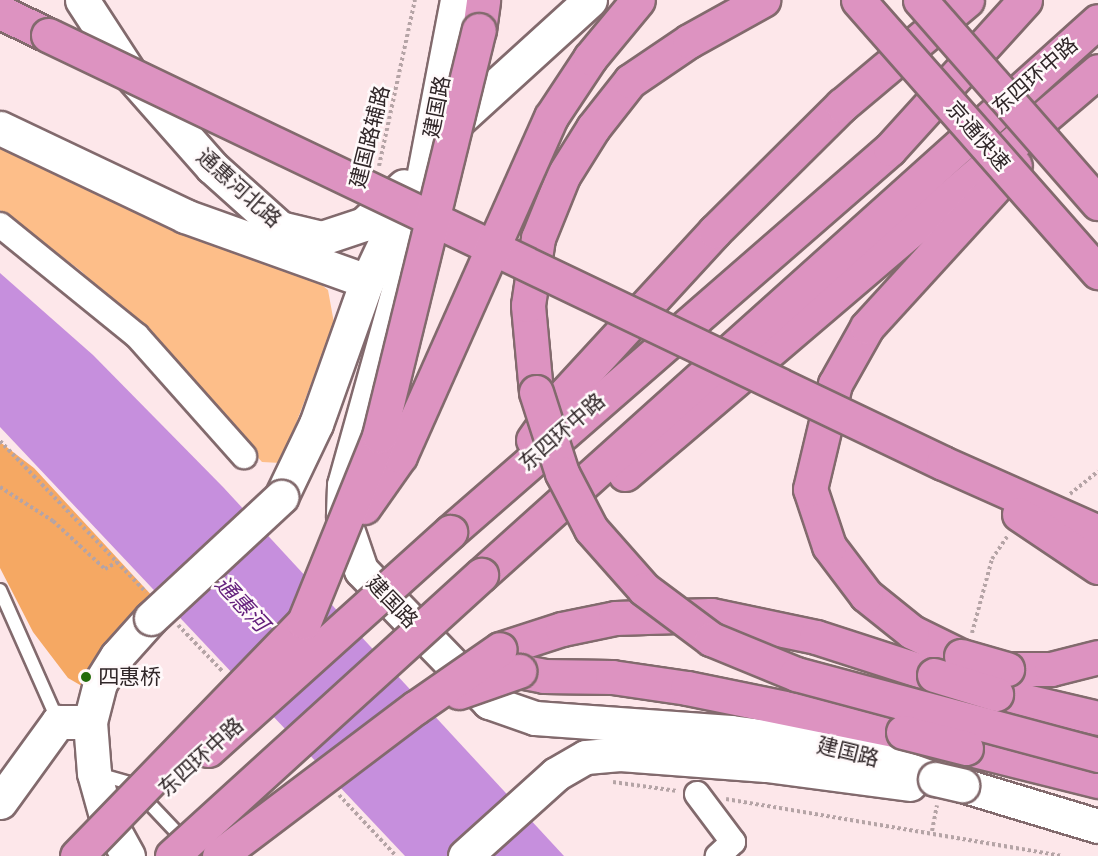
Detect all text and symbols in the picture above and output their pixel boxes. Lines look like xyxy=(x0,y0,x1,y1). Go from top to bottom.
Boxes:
street label: 东四环中路 xyxy=(987,32,1083,120)
street label: 建国路 xyxy=(419,74,455,140)
street label: 建国路辅路 xyxy=(345,83,395,191)
street label: 京通快速 xyxy=(941,96,1015,176)
street label: 通惠河北路 xyxy=(192,144,286,232)
street label: 东四环中路 xyxy=(514,388,610,476)
water label: 通惠河 xyxy=(210,571,274,637)
street label: 建国路 xyxy=(361,571,423,633)
place label: 四惠桥 xyxy=(98,664,161,690)
marker: 四惠桥 xyxy=(79,670,93,684)
street label: 东四环中路 xyxy=(154,713,248,801)
street label: 建国路 xyxy=(814,732,882,772)

